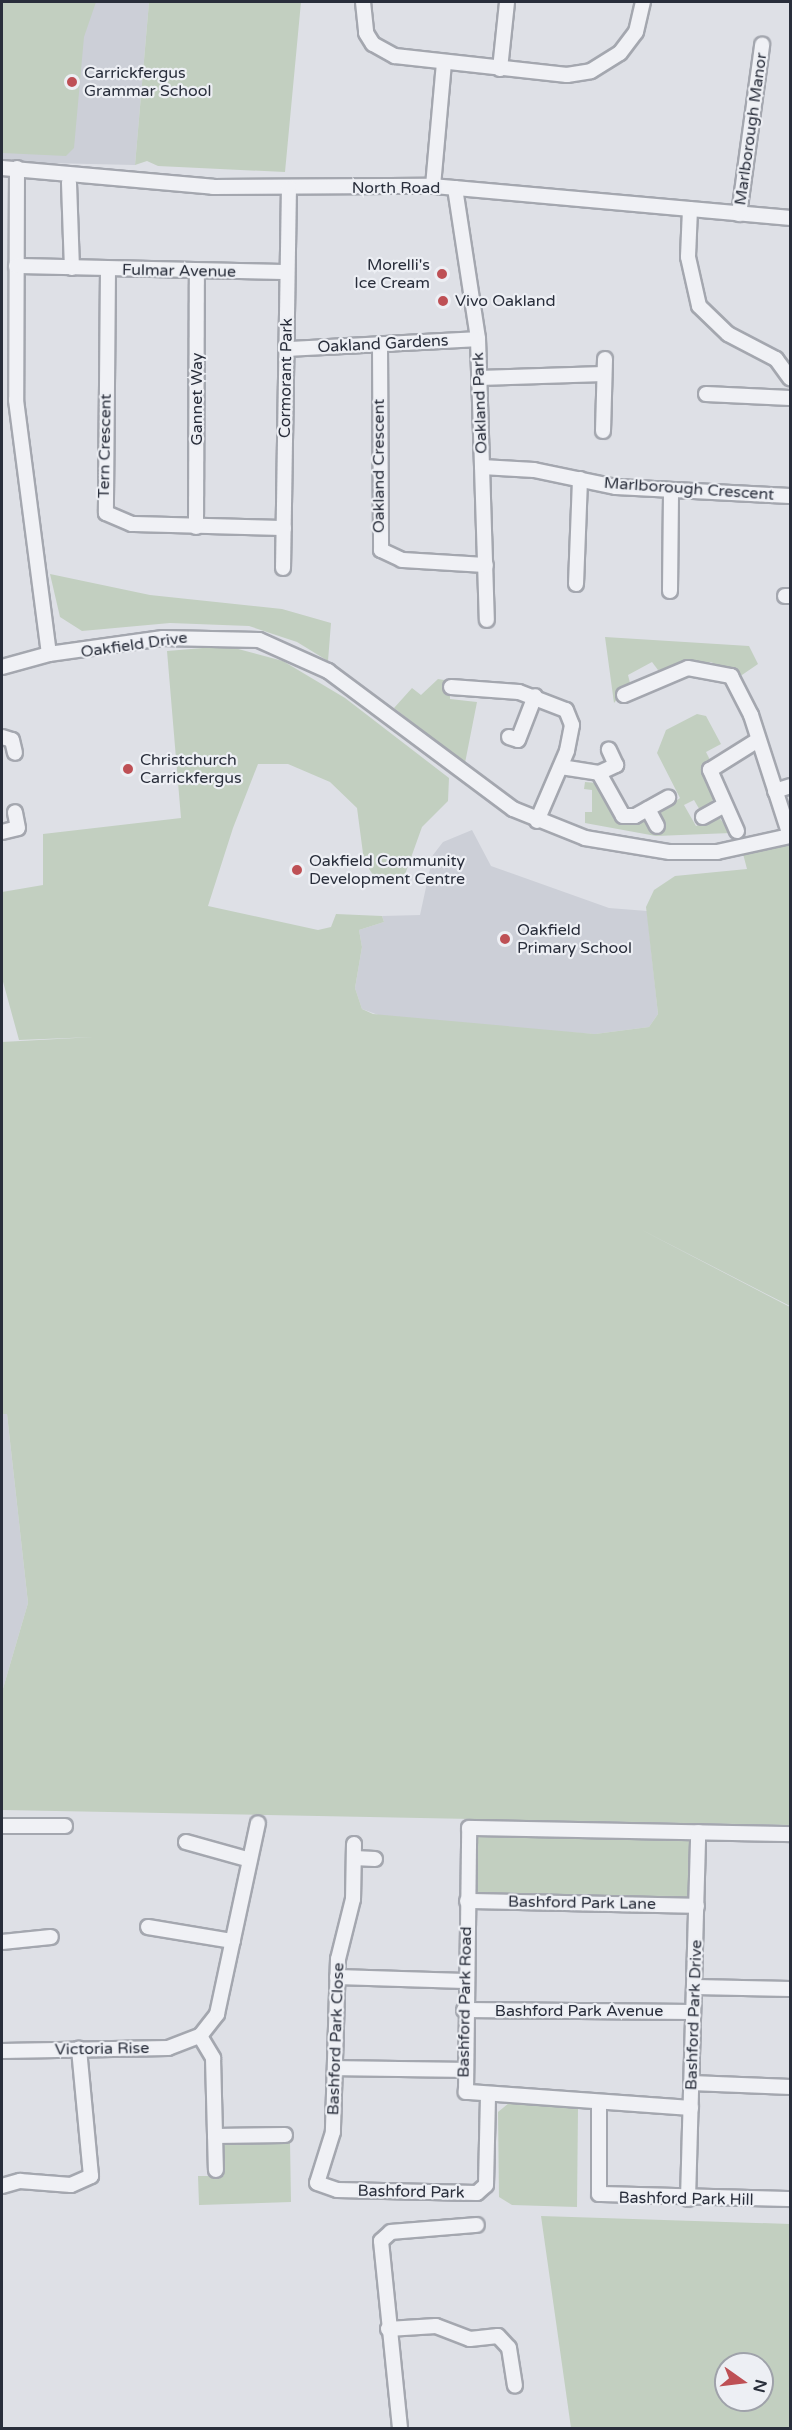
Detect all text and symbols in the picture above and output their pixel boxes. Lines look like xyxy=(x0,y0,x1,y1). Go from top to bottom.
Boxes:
street label: Marlborough Manor xyxy=(731,52,771,206)
place label: Carrickfergus Grammar School xyxy=(84,63,211,101)
marker: Carrickfergus Grammar School xyxy=(65,75,79,89)
street label: North Road xyxy=(352,178,440,198)
place label: Morelli's Ice Cream xyxy=(354,255,430,293)
street label: Fulmar Avenue xyxy=(122,260,236,282)
marker: Morelli's Ice Cream xyxy=(435,267,449,281)
place label: Vivo Oakland xyxy=(455,291,556,311)
marker: Vivo Oakland xyxy=(436,294,450,308)
street label: Cormorant Park xyxy=(275,318,297,438)
street label: Oakland Gardens xyxy=(317,331,449,357)
street label: Oakland Park xyxy=(469,352,491,454)
street label: Gannet Way xyxy=(187,353,207,445)
street label: Tern Crescent xyxy=(94,394,116,498)
street label: Oakland Crescent xyxy=(369,399,389,533)
street label: Marlborough Crescent xyxy=(603,473,775,505)
street label: Oakfield Drive xyxy=(79,628,189,662)
place label: Christchurch Carrickfergus xyxy=(140,750,242,788)
marker: Christchurch Carrickfergus xyxy=(121,762,135,776)
place label: Oakfield Community Development Centre xyxy=(309,851,465,889)
marker: Oakfield Community Development Centre xyxy=(290,863,304,877)
place label: Oakfield Primary School xyxy=(517,920,632,958)
marker: Oakfield Primary School xyxy=(498,932,512,946)
street label: Bashford Park Lane xyxy=(508,1892,656,1914)
street label: Bashford Park Road xyxy=(454,1926,476,2078)
street label: Bashford Park Drive xyxy=(682,1939,706,2091)
street label: Bashford Park Close xyxy=(324,1962,348,2116)
street label: Bashford Park Avenue xyxy=(495,2001,663,2021)
street label: Victoria Rise xyxy=(55,2039,149,2059)
street label: Bashford Park xyxy=(357,2181,465,2203)
street label: Bashford Park Hill xyxy=(618,2188,754,2210)
north arrow xyxy=(714,2352,774,2412)
text: N xyxy=(748,2377,771,2395)

